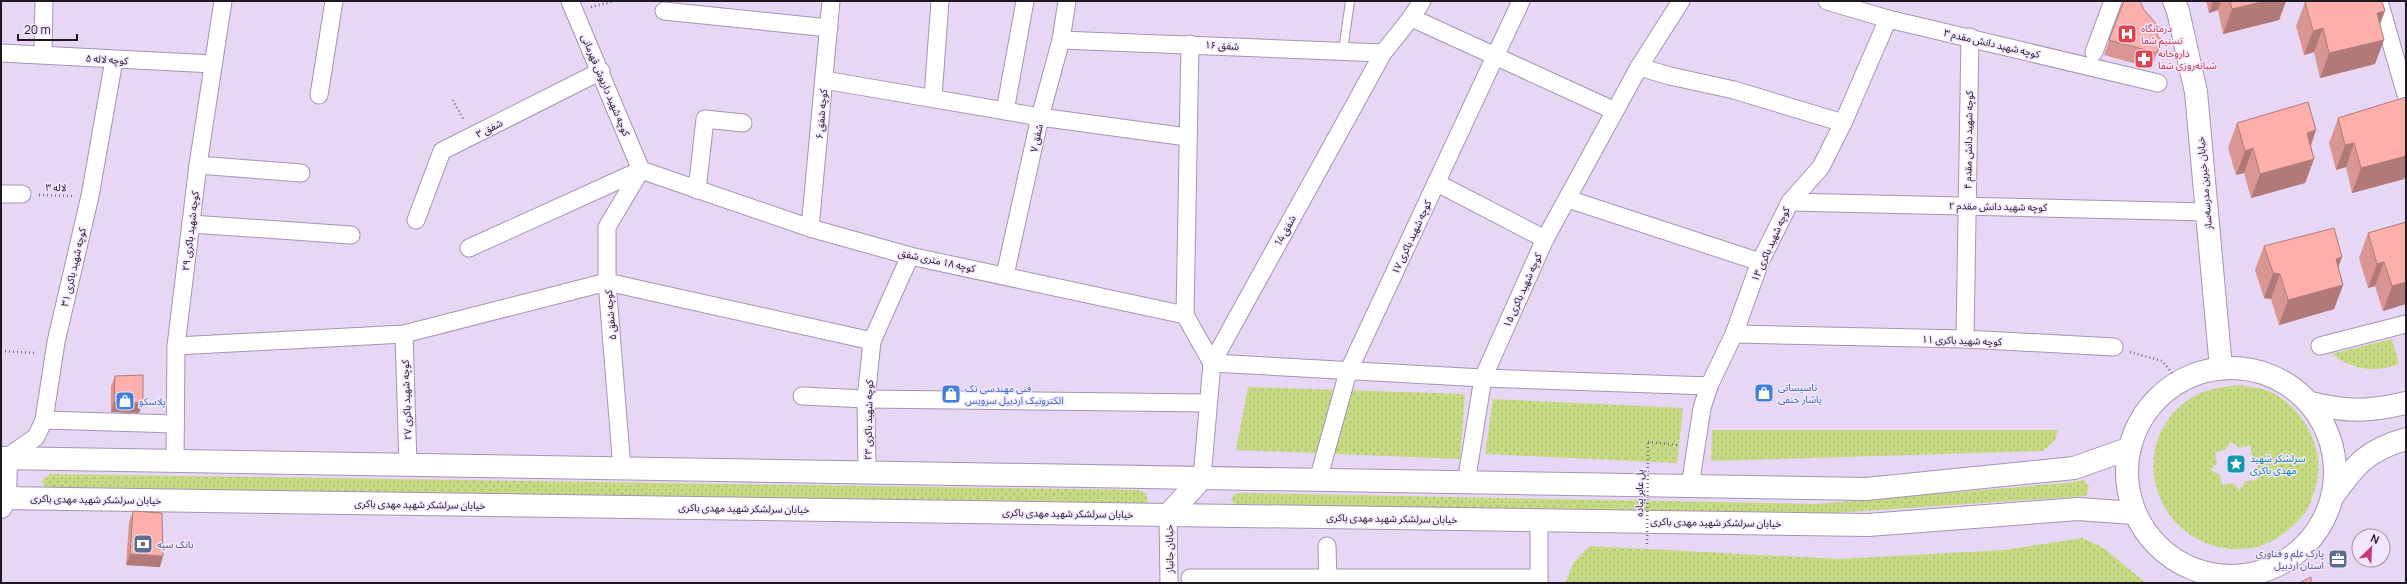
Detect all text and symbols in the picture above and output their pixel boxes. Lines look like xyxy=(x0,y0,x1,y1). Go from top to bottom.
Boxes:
scale bar xyxy=(18,16,77,42)
text: 20 m xyxy=(24,21,51,38)
place label: درمانگاه تسنیم شفا xyxy=(2141,21,2183,48)
hospital icon: درمانگاه تسنیم شفا xyxy=(2116,23,2138,45)
street label: کوچه شهید دانش مقدم ۳ xyxy=(1942,25,2042,63)
street label: کوچه شهید داریوش قهرمانی xyxy=(578,32,634,139)
street label: شفق ۱۶ xyxy=(1204,37,1240,53)
place label: داروخانه شبانه‌روزی شفا xyxy=(2158,46,2217,72)
pharmacy icon: داروخانه شبانه‌روزی شفا xyxy=(2133,48,2155,70)
street label: کوچه لاله ۵ xyxy=(85,51,130,68)
street label: کوچه شفق ۶ xyxy=(812,88,830,140)
street label: کوچه شهید دانش مقدم ۴ xyxy=(1960,90,1978,189)
street label: شفق ۳ xyxy=(473,115,505,141)
street label: شفق ۷ xyxy=(1026,122,1046,153)
street label: خیابان خیرین مدرسه‌ساز xyxy=(2193,136,2215,231)
street label: لاله ۳ xyxy=(45,180,67,194)
street label: کوچه شهید باکری ۲۹ xyxy=(178,189,202,272)
street label: کوچه شهید باکری ۱۷ xyxy=(1388,197,1435,276)
street label: کوچه شهید دانش مقدم ۲ xyxy=(1949,198,2048,216)
street label: کوچه شهید باکری ۱۳ xyxy=(1747,204,1793,284)
street label: شفق 14 xyxy=(1271,212,1299,248)
street label: کوچه شهید باکری ۳۱ xyxy=(57,225,89,308)
street label: کوچه ۱۸ متری شفق xyxy=(897,245,978,275)
street label: کوچه شهید باکری ۱۵ xyxy=(1499,250,1545,330)
street label: کوچه شفق ۵ xyxy=(601,289,619,341)
street label: کوچه شهید باکری ۱۱ xyxy=(1922,332,2003,348)
street label: کوچه شهید باکری ۲۷ xyxy=(398,359,414,440)
street label: کوچه شهید باکری ۲۳ xyxy=(860,379,876,460)
place label: تاسیساتی یاشار حنفی xyxy=(1778,380,1822,406)
place label: فنی مهندسی تک الکترونیک اردبیل سرویس xyxy=(965,381,1064,407)
shop icon: تاسیساتی یاشار حنفی xyxy=(1753,382,1775,404)
shop icon: فنی مهندسی تک الکترونیک اردبیل سرویس xyxy=(940,383,962,405)
shop icon: پلاسکو xyxy=(114,390,136,412)
place label: پلاسکو xyxy=(139,394,166,408)
place label: سرلشکر شهید مهدی باکری xyxy=(2250,451,2306,477)
place icon: سرلشکر شهید مهدی باکری xyxy=(2225,453,2247,475)
street label: پل عابر پیاده xyxy=(1632,469,1646,517)
street label: خیابان سرلشکر شهید مهدی باکری xyxy=(30,491,162,507)
street label: خیابان سرلشکر شهید مهدی باکری xyxy=(354,496,486,512)
street label: خیابان سرلشکر شهید مهدی باکری xyxy=(678,500,810,516)
street label: خیابان سرلشکر شهید مهدی باکری xyxy=(1002,505,1134,521)
street label: خیابان سرلشکر شهید مهدی باکری xyxy=(1326,510,1458,526)
street label: خیابان سرلشکر شهید مهدی باکری xyxy=(1650,514,1782,530)
street label: خیابان جانباز xyxy=(1162,525,1176,574)
north arrow xyxy=(2351,528,2391,568)
text: N xyxy=(2369,530,2382,547)
bank icon: بانک سپه xyxy=(132,533,154,555)
place label: بانک سپه xyxy=(157,537,194,551)
place label: پارک علم و فناوری استان اردبیل xyxy=(2255,546,2324,572)
office icon: پارک علم و فناوری استان اردبیل xyxy=(2327,548,2349,570)

